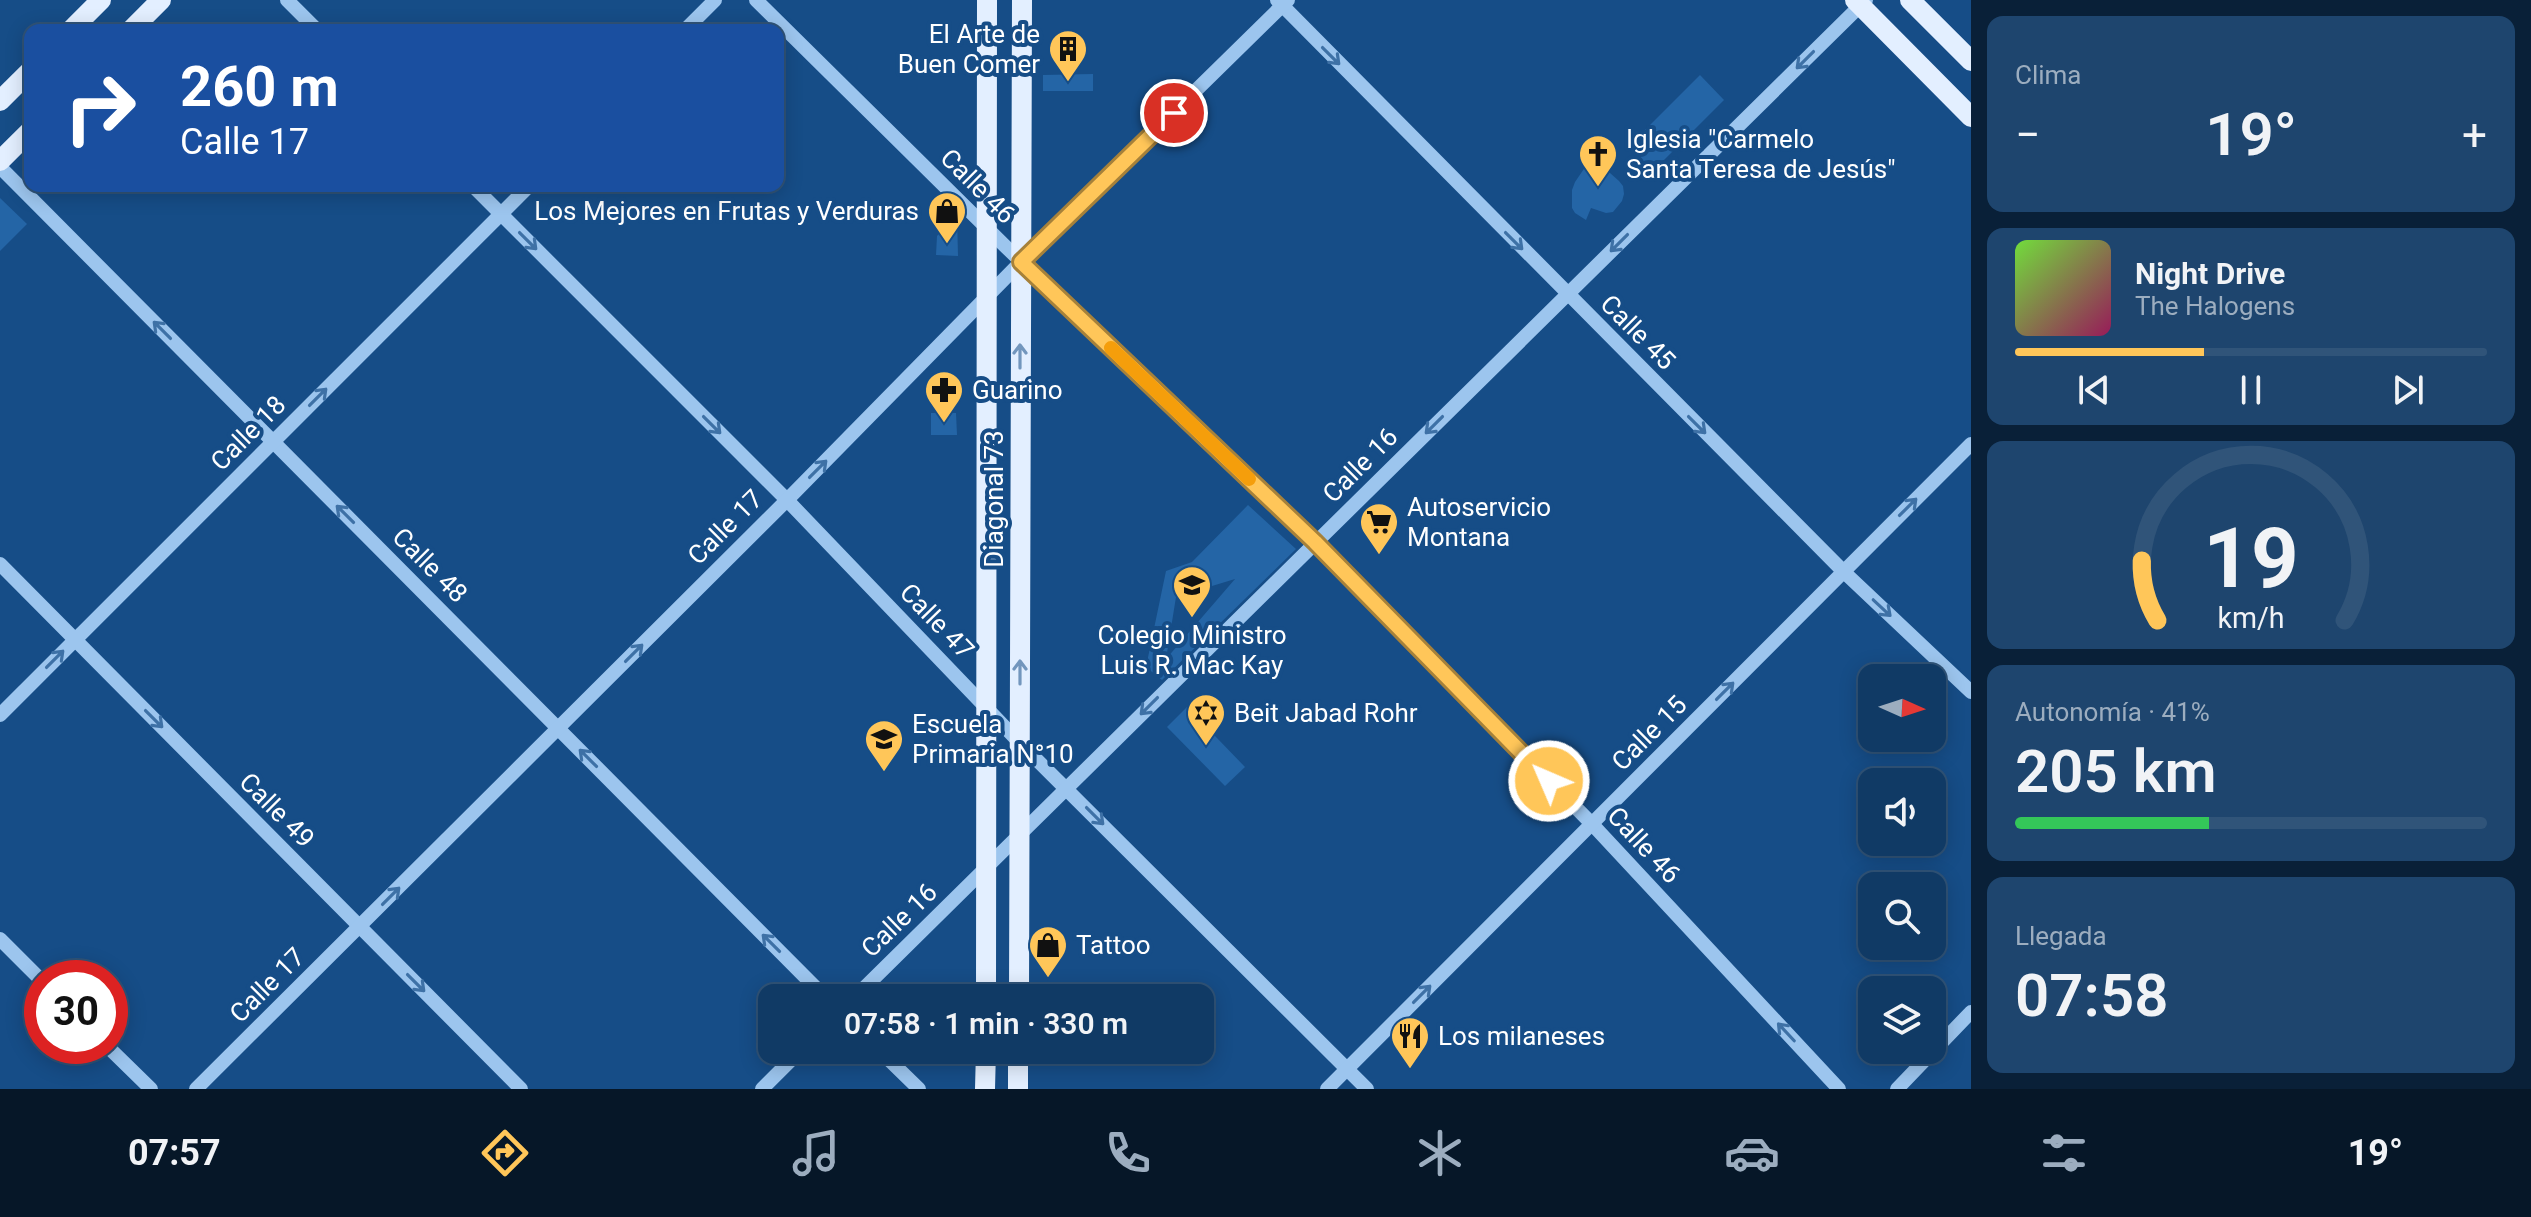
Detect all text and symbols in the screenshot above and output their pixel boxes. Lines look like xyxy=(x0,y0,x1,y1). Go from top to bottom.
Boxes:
place label: El Arte de Buen Comer xyxy=(898,19,1040,79)
building icon: El Arte de Buen Comer xyxy=(1047,28,1089,83)
one-way arrow xyxy=(1321,46,1340,65)
one-way arrow xyxy=(1796,50,1815,69)
text: 260 m xyxy=(180,54,339,120)
icon: right xyxy=(48,56,152,160)
text: Clima xyxy=(2015,60,2082,90)
pin xyxy=(1140,79,1208,147)
icon: arrive xyxy=(1152,91,1196,135)
text: 19° xyxy=(2205,99,2297,170)
text: − xyxy=(2015,109,2040,161)
text: + xyxy=(2462,109,2487,161)
text: Calle 17 xyxy=(180,121,309,163)
place label: Iglesia "Carmelo Santa Teresa de Jesús" xyxy=(1626,124,1895,184)
church icon: Iglesia "Carmelo Santa Teresa de Jesús" xyxy=(1577,133,1619,188)
street label: Calle 46 xyxy=(934,142,1022,230)
shop icon: Los Mejores en Frutas y Verduras xyxy=(926,190,968,245)
place label: Los Mejores en Frutas y Verduras xyxy=(534,196,919,226)
one-way arrow xyxy=(519,231,538,251)
one-way arrow xyxy=(1504,231,1523,250)
one-way arrow xyxy=(1610,232,1630,252)
text: Night Drive xyxy=(2135,256,2285,291)
street label: Calle 45 xyxy=(1594,288,1682,376)
text: The Halogens xyxy=(2135,291,2295,321)
one-way arrow xyxy=(153,321,172,340)
one-way arrow xyxy=(1012,343,1028,370)
icon: previous xyxy=(2072,368,2116,412)
icon: pause xyxy=(2229,368,2273,412)
icon: next xyxy=(2386,368,2430,412)
pharmacy icon: Guarino xyxy=(923,369,965,424)
place label: Guarino xyxy=(972,375,1063,405)
one-way arrow xyxy=(308,388,327,407)
street label: Calle 18 xyxy=(204,389,292,477)
one-way arrow xyxy=(702,415,721,434)
one-way arrow xyxy=(1425,415,1444,434)
one-way arrow xyxy=(1687,415,1706,434)
street label: Calle 16 xyxy=(1316,421,1404,509)
street label: Diagonal 73 xyxy=(979,430,1009,568)
one-way arrow xyxy=(808,460,827,479)
street label: Calle 17 xyxy=(681,483,769,571)
place label: Autoservicio Montana xyxy=(1407,492,1551,552)
one-way arrow xyxy=(1898,498,1917,517)
supermarket icon: Autoservicio Montana xyxy=(1358,501,1400,556)
one-way arrow xyxy=(336,505,355,524)
text: 19 xyxy=(2203,509,2299,606)
street label: Calle 48 xyxy=(386,521,474,609)
school or university icon: Colegio Ministro Luis R. Mac Kay xyxy=(1171,564,1213,619)
street label: Calle 47 xyxy=(894,577,980,665)
one-way arrow xyxy=(1872,598,1891,617)
text: km/h xyxy=(2217,601,2285,635)
place label: Colegio Ministro Luis R. Mac Kay xyxy=(1097,620,1287,680)
one-way arrow xyxy=(624,644,643,663)
one-way arrow xyxy=(45,650,65,669)
one-way arrow xyxy=(1012,659,1028,686)
north arrow xyxy=(1858,664,1946,752)
map controls xyxy=(1858,664,1946,1064)
one-way arrow xyxy=(1715,681,1734,701)
street label: Calle 15 xyxy=(1605,689,1693,777)
synagogue icon: Beit Jabad Rohr xyxy=(1185,692,1227,747)
one-way arrow xyxy=(1139,696,1159,715)
text: Autonomía · 41% xyxy=(2015,697,2210,727)
place label: Beit Jabad Rohr xyxy=(1234,698,1418,728)
one-way arrow xyxy=(144,709,163,729)
place label: Escuela Primaria N°10 xyxy=(912,709,1074,769)
school or university icon: Escuela Primaria N°10 xyxy=(863,718,905,773)
text: 205 km xyxy=(2015,736,2217,807)
position arrow xyxy=(1507,739,1591,823)
one-way arrow xyxy=(578,748,597,768)
street label: Calle 49 xyxy=(233,766,321,854)
button: sound xyxy=(1858,768,1946,856)
street label: Calle 46 xyxy=(1601,801,1687,889)
one-way arrow xyxy=(1085,806,1104,825)
button: search xyxy=(1858,872,1946,960)
street label: Calle 16 xyxy=(855,877,943,963)
one-way arrow xyxy=(380,886,400,906)
text: Llegada xyxy=(2015,921,2107,951)
shop icon: Tattoo xyxy=(1027,924,1069,979)
place label: Tattoo xyxy=(1076,930,1151,960)
one-way arrow xyxy=(762,934,781,953)
street label: Calle 17 xyxy=(223,941,311,1029)
speed limit sign: 30 xyxy=(24,960,128,1064)
text: 07:58 xyxy=(2015,960,2168,1031)
one-way arrow xyxy=(406,973,425,993)
button: layers xyxy=(1858,976,1946,1064)
one-way arrow xyxy=(1412,985,1431,1004)
text: 07:58 · 1 min · 330 m xyxy=(844,1006,1128,1041)
restaurant icon: Los milaneses xyxy=(1389,1015,1431,1070)
place label: Los milaneses xyxy=(1438,1021,1605,1051)
one-way arrow xyxy=(1777,1022,1796,1042)
icon: directions xyxy=(477,1125,533,1181)
icon: music xyxy=(788,1125,844,1181)
icon: phone xyxy=(1100,1125,1156,1181)
icon: climate xyxy=(1412,1125,1468,1181)
icon: car xyxy=(1724,1125,1780,1181)
icon: filters xyxy=(2036,1125,2092,1181)
text: 07:57 xyxy=(128,1132,221,1174)
text: 19° xyxy=(2348,1132,2403,1174)

